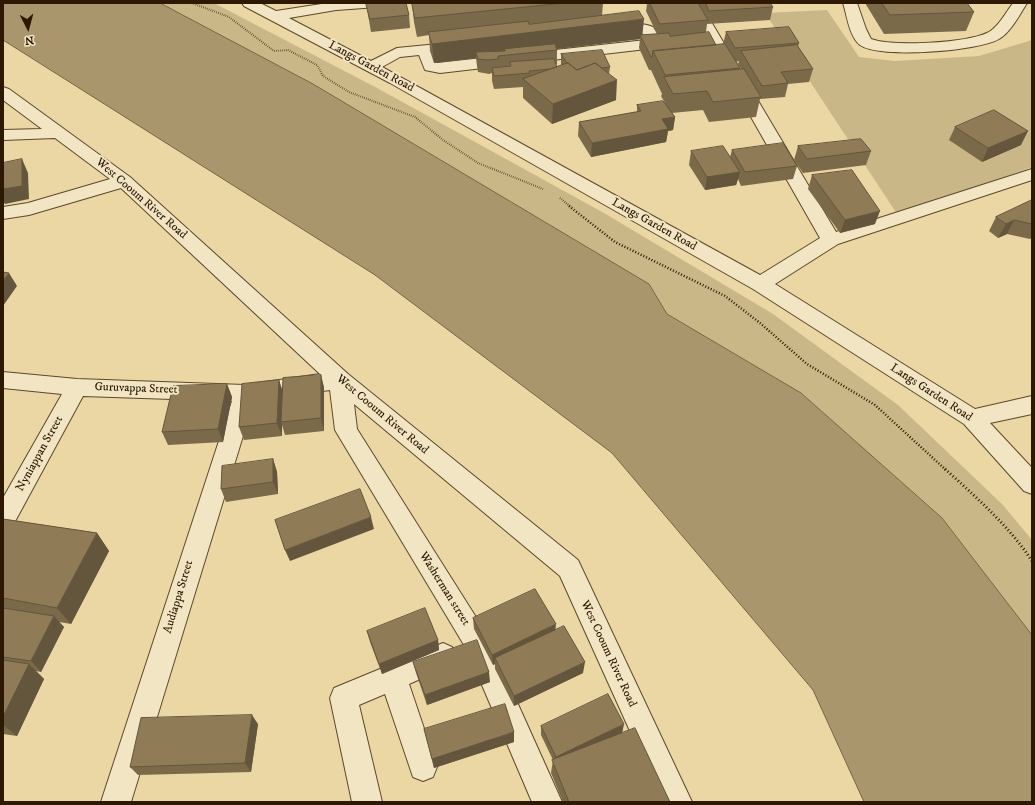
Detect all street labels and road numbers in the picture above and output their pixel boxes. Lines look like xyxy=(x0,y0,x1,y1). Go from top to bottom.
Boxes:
street label: Langs Garden Road xyxy=(326,38,416,96)
street label: West Cooum River Road xyxy=(92,156,190,242)
street label: Langs Garden Road xyxy=(609,196,699,254)
street label: Langs Garden Road xyxy=(887,361,975,425)
street label: West Cooum River Road xyxy=(333,372,431,458)
street label: Guruvappa Street xyxy=(94,380,178,398)
street label: Nyniappan Street xyxy=(13,414,67,494)
street label: Washerman street xyxy=(416,550,472,628)
street label: Audiappa Street xyxy=(161,559,197,635)
street label: West Cooum River Road xyxy=(577,598,639,710)

